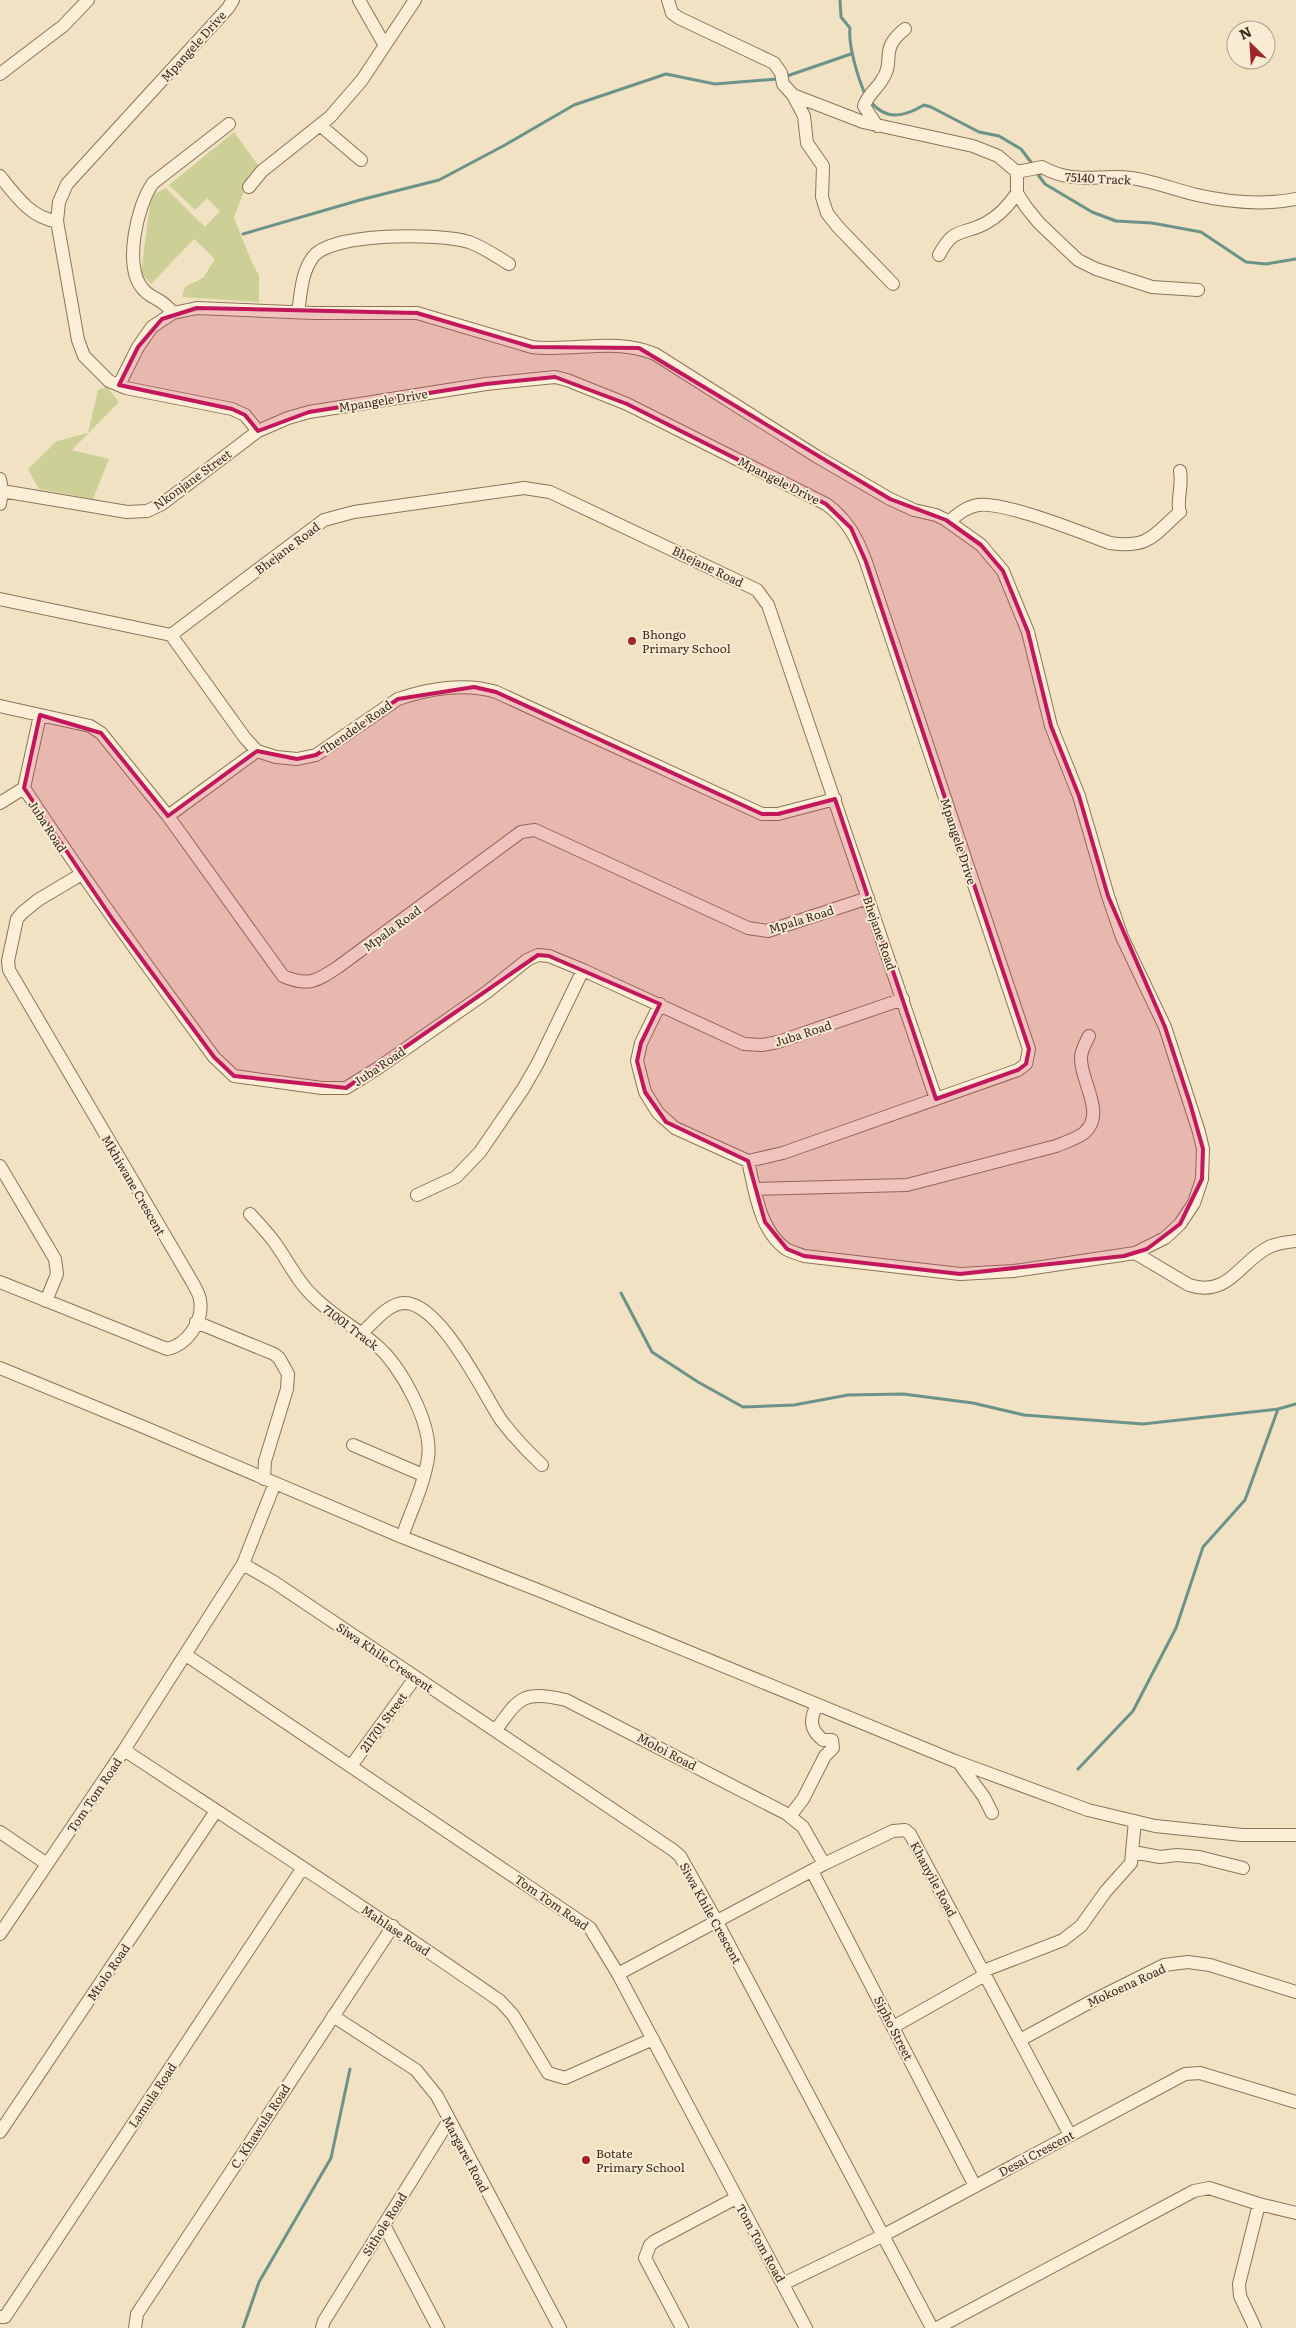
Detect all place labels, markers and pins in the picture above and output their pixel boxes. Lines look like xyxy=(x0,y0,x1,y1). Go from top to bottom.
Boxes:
place label: Bhongo Primary School xyxy=(642,625,731,657)
marker: Bhongo Primary School xyxy=(626,635,638,647)
place label: Botate Primary School xyxy=(596,2144,685,2176)
marker: Botate Primary School xyxy=(580,2154,592,2166)

